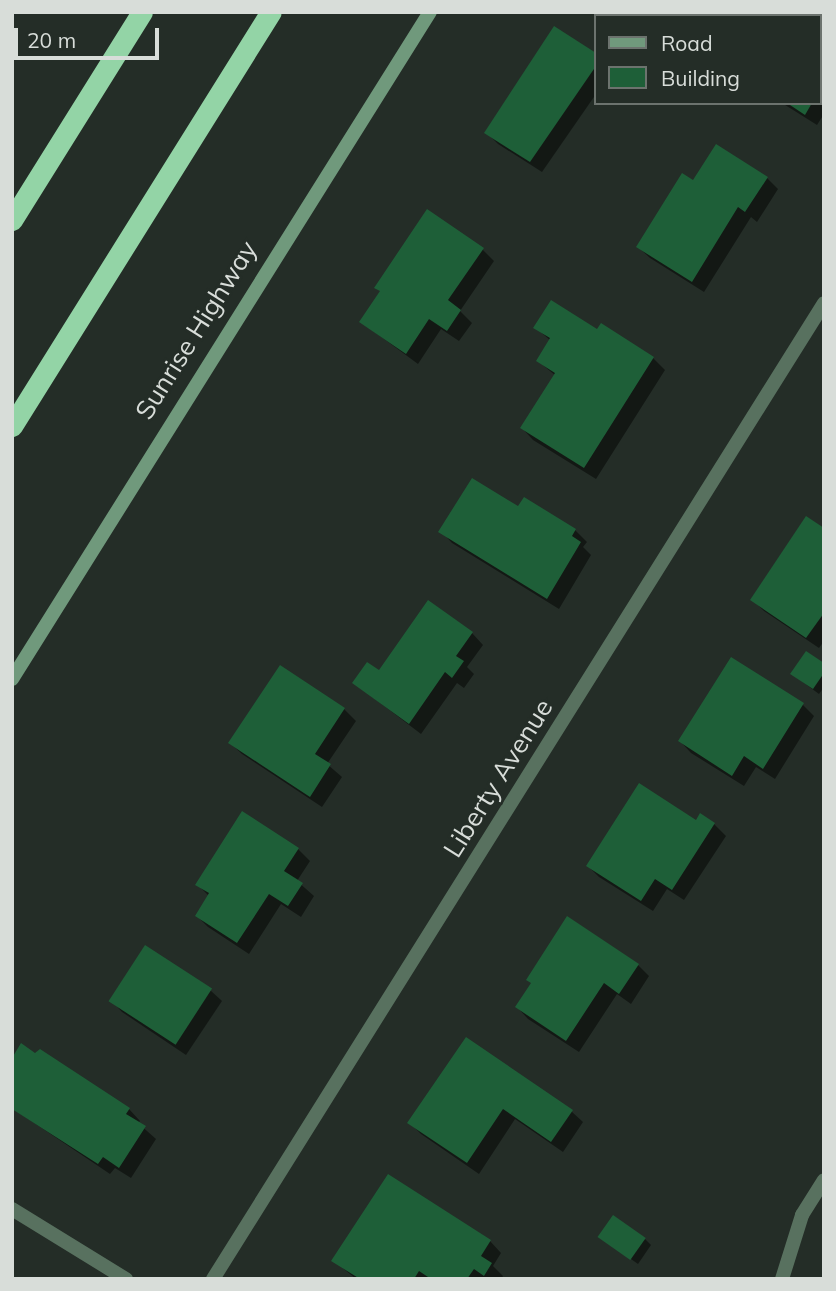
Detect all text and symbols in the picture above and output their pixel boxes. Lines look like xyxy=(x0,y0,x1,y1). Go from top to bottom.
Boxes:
scale bar xyxy=(18,14,163,58)
legend xyxy=(594,14,822,105)
text: 20 m xyxy=(27,27,76,53)
text: Road xyxy=(661,30,712,56)
text: Building xyxy=(661,65,740,91)
street label: Sunrise Highway xyxy=(129,235,263,425)
street label: Liberty Avenue xyxy=(437,693,559,863)

